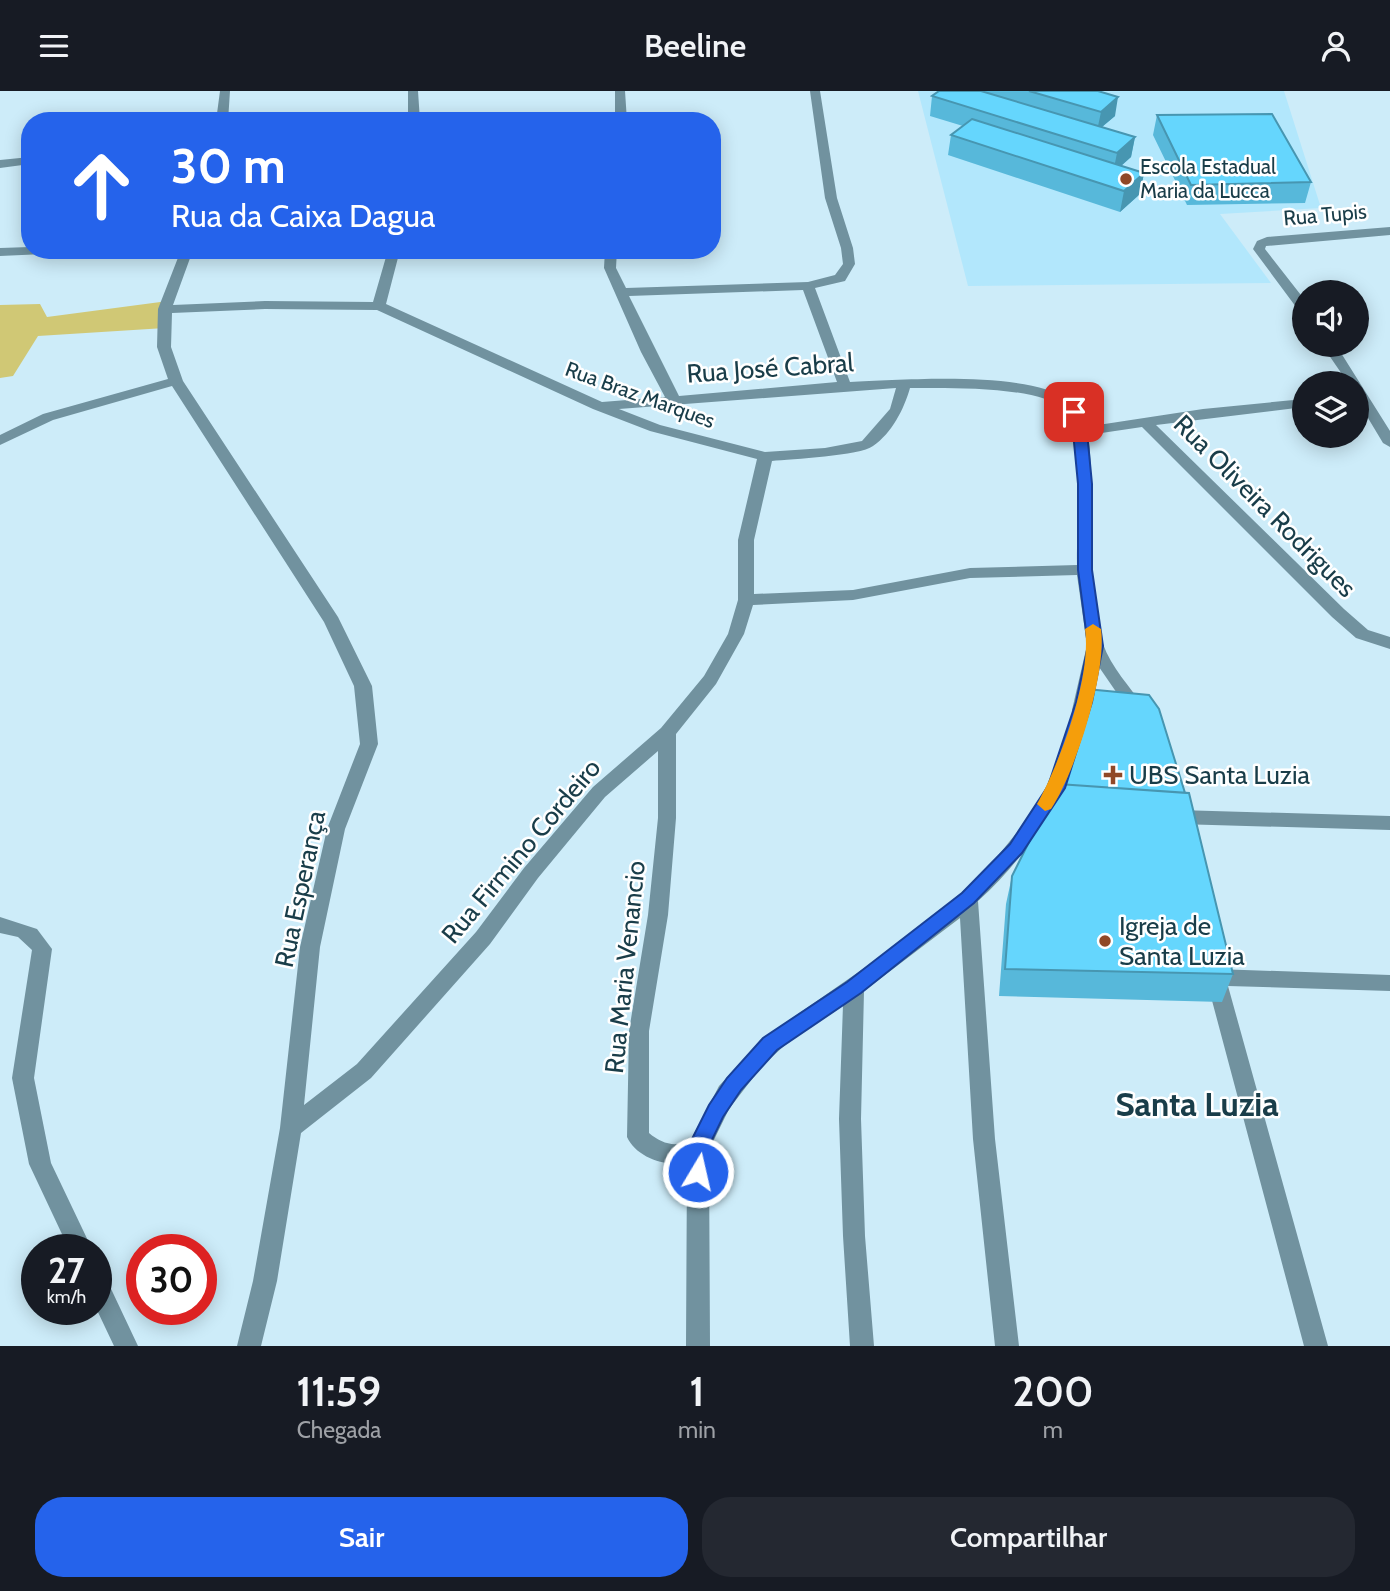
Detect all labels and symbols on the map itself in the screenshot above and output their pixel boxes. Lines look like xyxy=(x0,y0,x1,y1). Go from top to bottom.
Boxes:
place label: Escola Estadual Maria da Lucca xyxy=(1140,154,1276,203)
marker: Escola Estadual Maria da Lucca xyxy=(1118,171,1134,187)
street label: Rua Tupis xyxy=(1282,198,1368,231)
street label: Rua José Cabral xyxy=(685,346,855,390)
street label: Rua Braz Marques xyxy=(562,356,719,433)
pin xyxy=(1044,382,1104,442)
street label: Rua Oliveira Rodrigues xyxy=(1167,408,1363,604)
street label: Rua Firmino Cordeiro xyxy=(435,752,607,950)
place label: UBS Santa Luzia xyxy=(1129,759,1311,791)
marker: UBS Santa Luzia xyxy=(1103,765,1123,785)
street label: Rua Esperança xyxy=(268,807,332,970)
street label: Rua Maria Venancio xyxy=(598,859,652,1075)
place label: Igreja de Santa Luzia xyxy=(1119,910,1245,972)
marker: Igreja de Santa Luzia xyxy=(1097,933,1113,949)
district label: Santa Luzia xyxy=(1115,1084,1279,1124)
position arrow xyxy=(661,1135,735,1209)
speed limit sign: 30 xyxy=(126,1234,217,1325)

